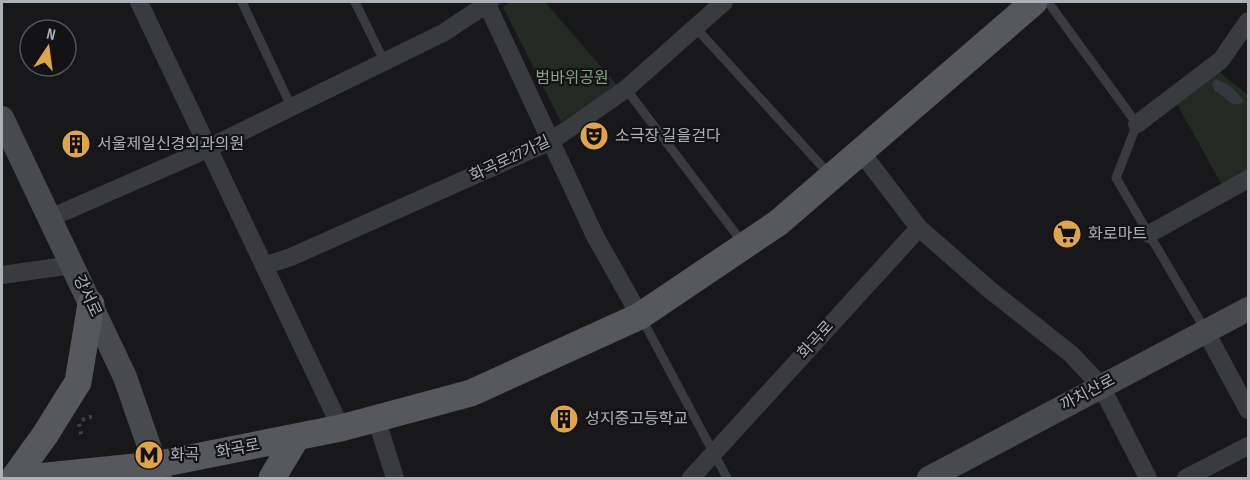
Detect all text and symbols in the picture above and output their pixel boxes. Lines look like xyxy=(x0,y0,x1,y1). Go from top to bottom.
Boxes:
north arrow xyxy=(18,18,78,78)
text: N xyxy=(45,25,57,45)
park label: 범바위공원 xyxy=(535,69,609,88)
theatre icon: 소극장 길을걷다 xyxy=(578,120,610,152)
place label: 소극장 길을걷다 xyxy=(615,127,721,146)
building icon: 서울제일신경외과의원 xyxy=(60,128,92,160)
street label: 화곡로27가길 xyxy=(467,132,553,186)
place label: 서울제일신경외과의원 xyxy=(97,135,244,154)
supermarket icon: 화로마트 xyxy=(1051,218,1083,250)
place label: 화로마트 xyxy=(1088,225,1147,244)
street label: 강서로 xyxy=(69,272,105,320)
street label: 화곡로 xyxy=(794,317,838,363)
street label: 까치산로 xyxy=(1058,371,1119,415)
building icon: 성지중고등학교 xyxy=(548,403,580,435)
place label: 성지중고등학교 xyxy=(585,410,688,429)
street label: 화곡로 xyxy=(215,435,262,463)
metro station icon: 화곡 xyxy=(133,439,165,471)
place label: 화곡 xyxy=(170,446,199,465)

